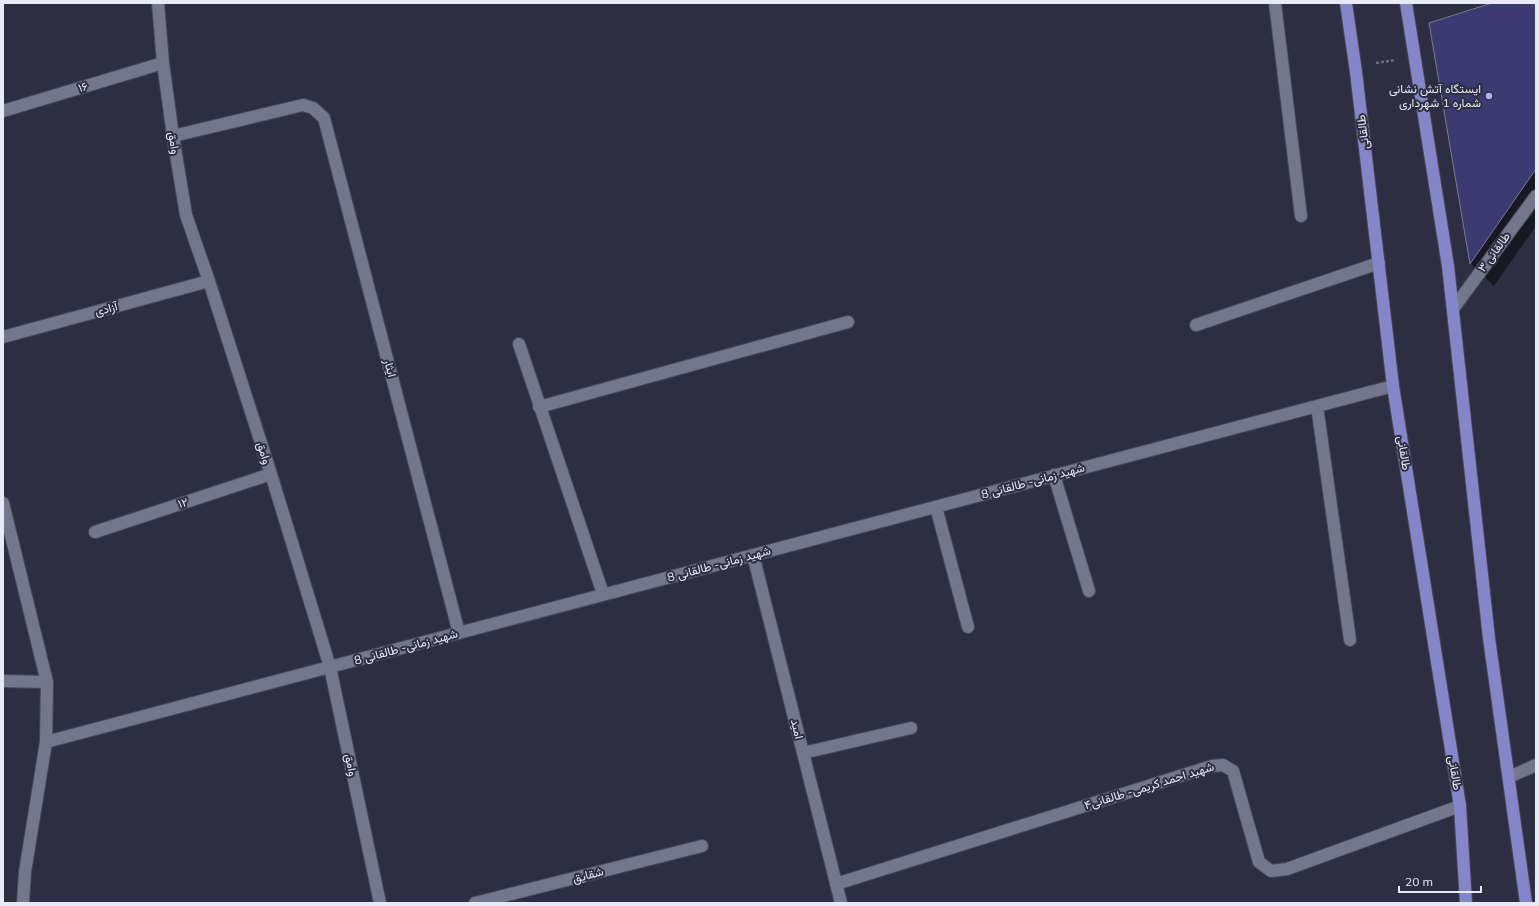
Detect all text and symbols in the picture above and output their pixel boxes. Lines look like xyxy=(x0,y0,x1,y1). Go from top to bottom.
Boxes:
street label: ۱۶ xyxy=(76,78,90,95)
place label: ایستگاه آتش نشانی شماره 1 شهرداری xyxy=(1389,81,1481,111)
marker: ایستگاه آتش نشانی شماره 1 شهرداری xyxy=(1484,91,1494,101)
street label: طالقانی xyxy=(1353,114,1373,150)
street label: وامق xyxy=(164,130,184,156)
street label: طالقانی ۳ xyxy=(1474,229,1514,275)
street label: آزادی xyxy=(93,298,120,320)
street label: ایثار xyxy=(380,356,400,379)
street label: طالقانی xyxy=(1393,435,1415,472)
street label: وامق xyxy=(253,440,275,466)
street label: شهید زمانی- طالقانی 8 xyxy=(979,459,1087,503)
street label: ۱۲ xyxy=(176,494,190,511)
street label: شهید زمانی- طالقانی 8 xyxy=(665,542,773,586)
street label: شهید زمانی- طالقانی 8 xyxy=(352,625,460,669)
street label: امید xyxy=(788,717,807,740)
street label: وامق xyxy=(341,752,361,778)
street label: طالقانی xyxy=(1444,755,1466,792)
street label: شهید احمد کریمی- طالقانی۴ xyxy=(1082,759,1216,813)
street label: شقایق xyxy=(571,863,605,887)
scale bar xyxy=(1399,868,1481,894)
text: 20 m xyxy=(1405,874,1433,889)

